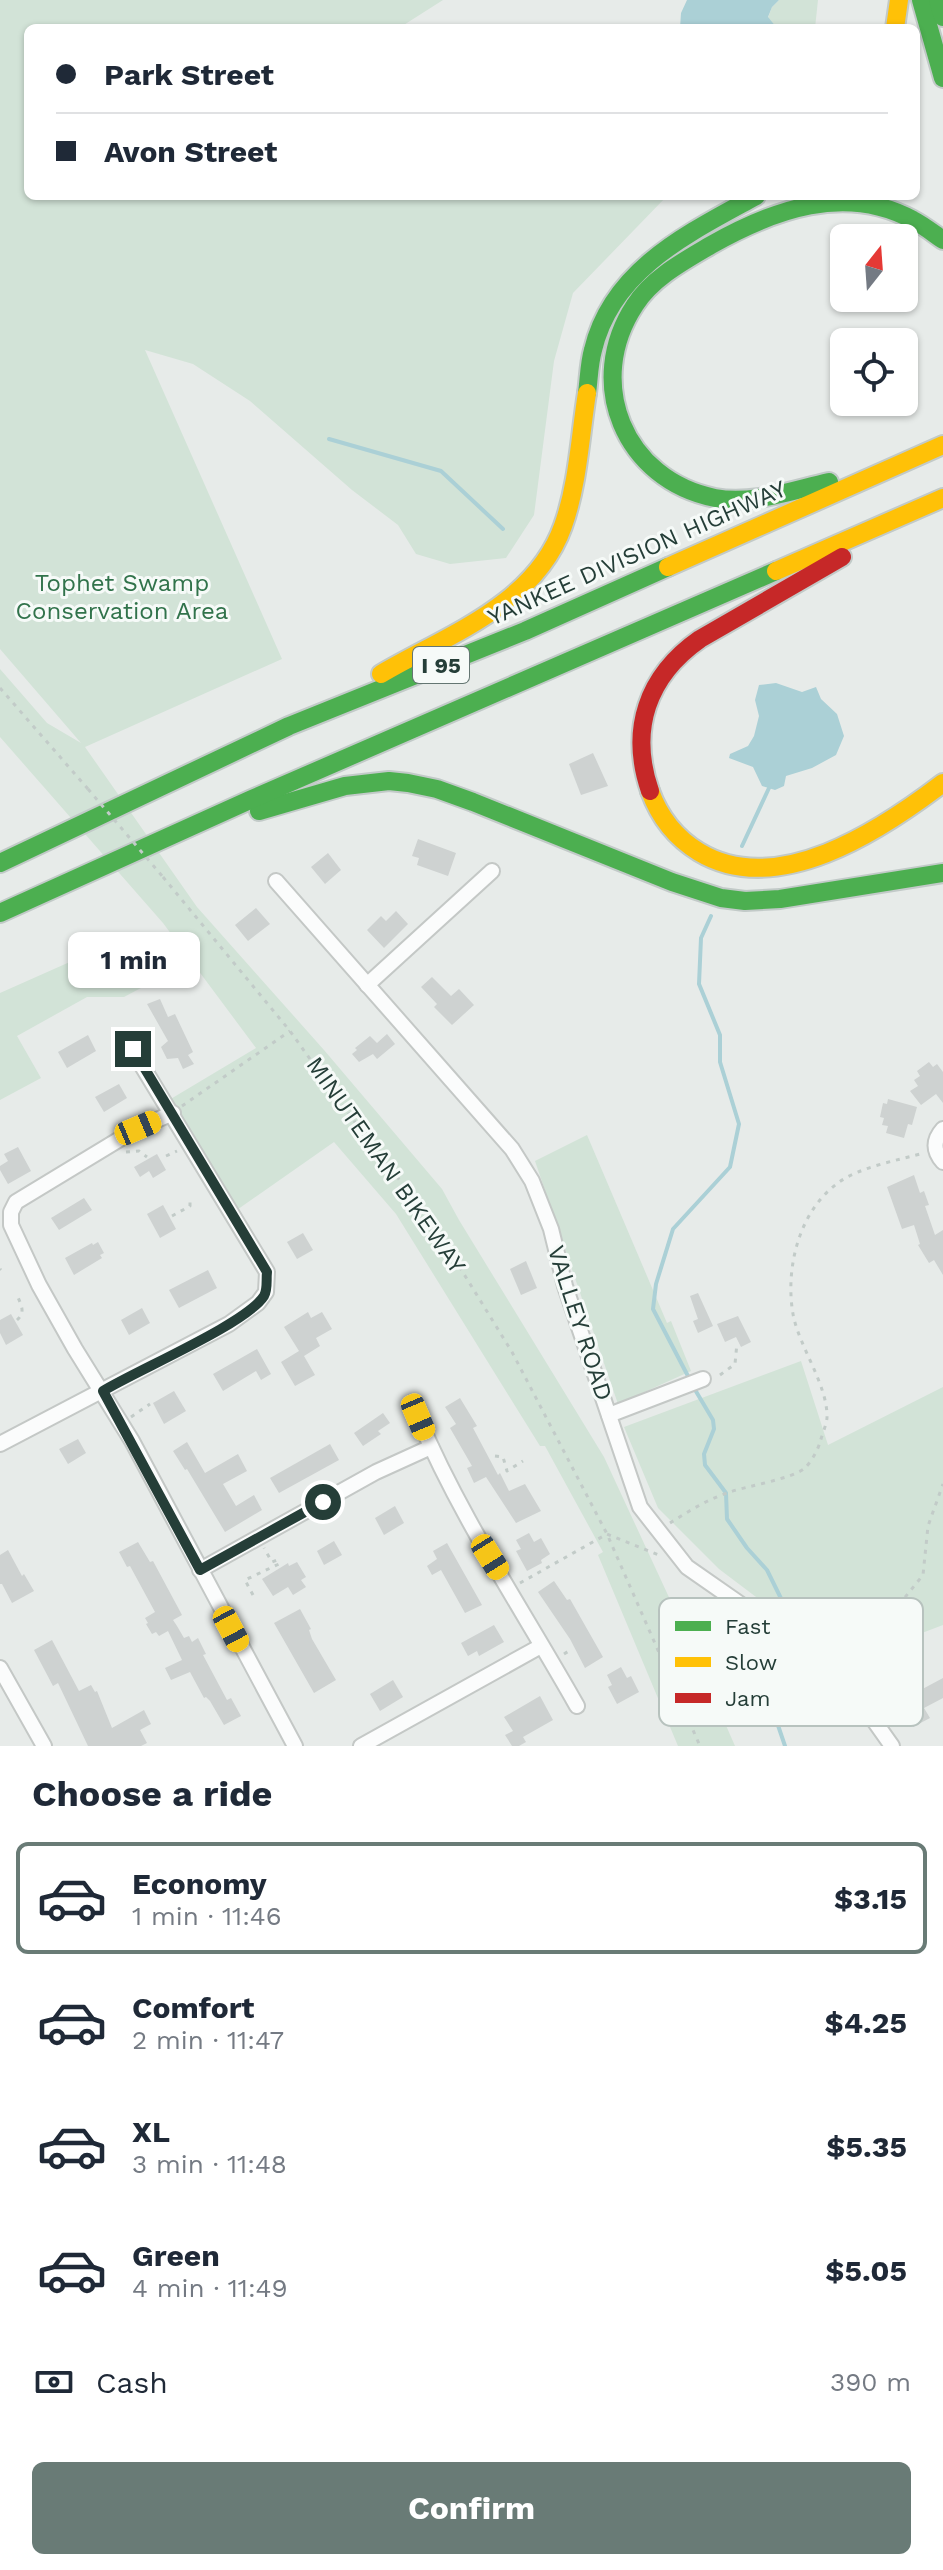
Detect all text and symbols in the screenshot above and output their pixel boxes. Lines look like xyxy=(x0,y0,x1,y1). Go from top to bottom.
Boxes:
text: Park Street xyxy=(104,57,274,92)
text: Avon Street xyxy=(104,134,277,169)
north arrow xyxy=(830,224,918,312)
map controls xyxy=(830,224,918,416)
button: locate xyxy=(830,328,918,416)
street label: YANKEE DIVISION HIGHWAY xyxy=(484,474,791,632)
park label: Tophet Swamp Conservation Area xyxy=(16,569,228,625)
road number: I 95 xyxy=(413,647,469,683)
callout: 1 min xyxy=(67,933,199,989)
text: 1 min xyxy=(101,945,167,975)
route end xyxy=(115,1031,151,1067)
street label: MINUTEMAN BIKEWAY xyxy=(301,1051,472,1279)
car xyxy=(111,1108,165,1148)
street label: VALLEY ROAD xyxy=(542,1242,618,1404)
car xyxy=(398,1390,438,1444)
route start xyxy=(305,1484,341,1520)
car xyxy=(467,1530,513,1584)
legend xyxy=(659,1598,923,1726)
car xyxy=(209,1602,253,1656)
text: Fast xyxy=(725,1614,771,1639)
text: Slow xyxy=(725,1650,777,1675)
text: Jam xyxy=(725,1686,770,1711)
text: Choose a ride xyxy=(32,1773,272,1815)
icon: car xyxy=(36,1862,108,1934)
text: Economy xyxy=(132,1866,267,1901)
text: $3.15 xyxy=(834,1881,907,1916)
text: 1 min · 11:46 xyxy=(132,1901,282,1931)
icon: car xyxy=(36,1986,108,2058)
text: Comfort xyxy=(132,1990,254,2025)
text: $4.25 xyxy=(824,2005,907,2040)
text: 2 min · 11:47 xyxy=(132,2025,284,2055)
icon: car xyxy=(36,2110,108,2182)
text: XL xyxy=(132,2114,170,2149)
text: $5.35 xyxy=(826,2129,907,2164)
text: 3 min · 11:48 xyxy=(132,2149,287,2179)
icon: car xyxy=(36,2234,108,2306)
text: Green xyxy=(132,2238,220,2273)
text: $5.05 xyxy=(825,2253,907,2288)
text: 4 min · 11:49 xyxy=(132,2273,288,2303)
icon: cash xyxy=(32,2360,76,2404)
text: Cash xyxy=(96,2365,168,2400)
text: 390 m xyxy=(830,2367,911,2397)
button: Confirm xyxy=(32,2462,911,2554)

